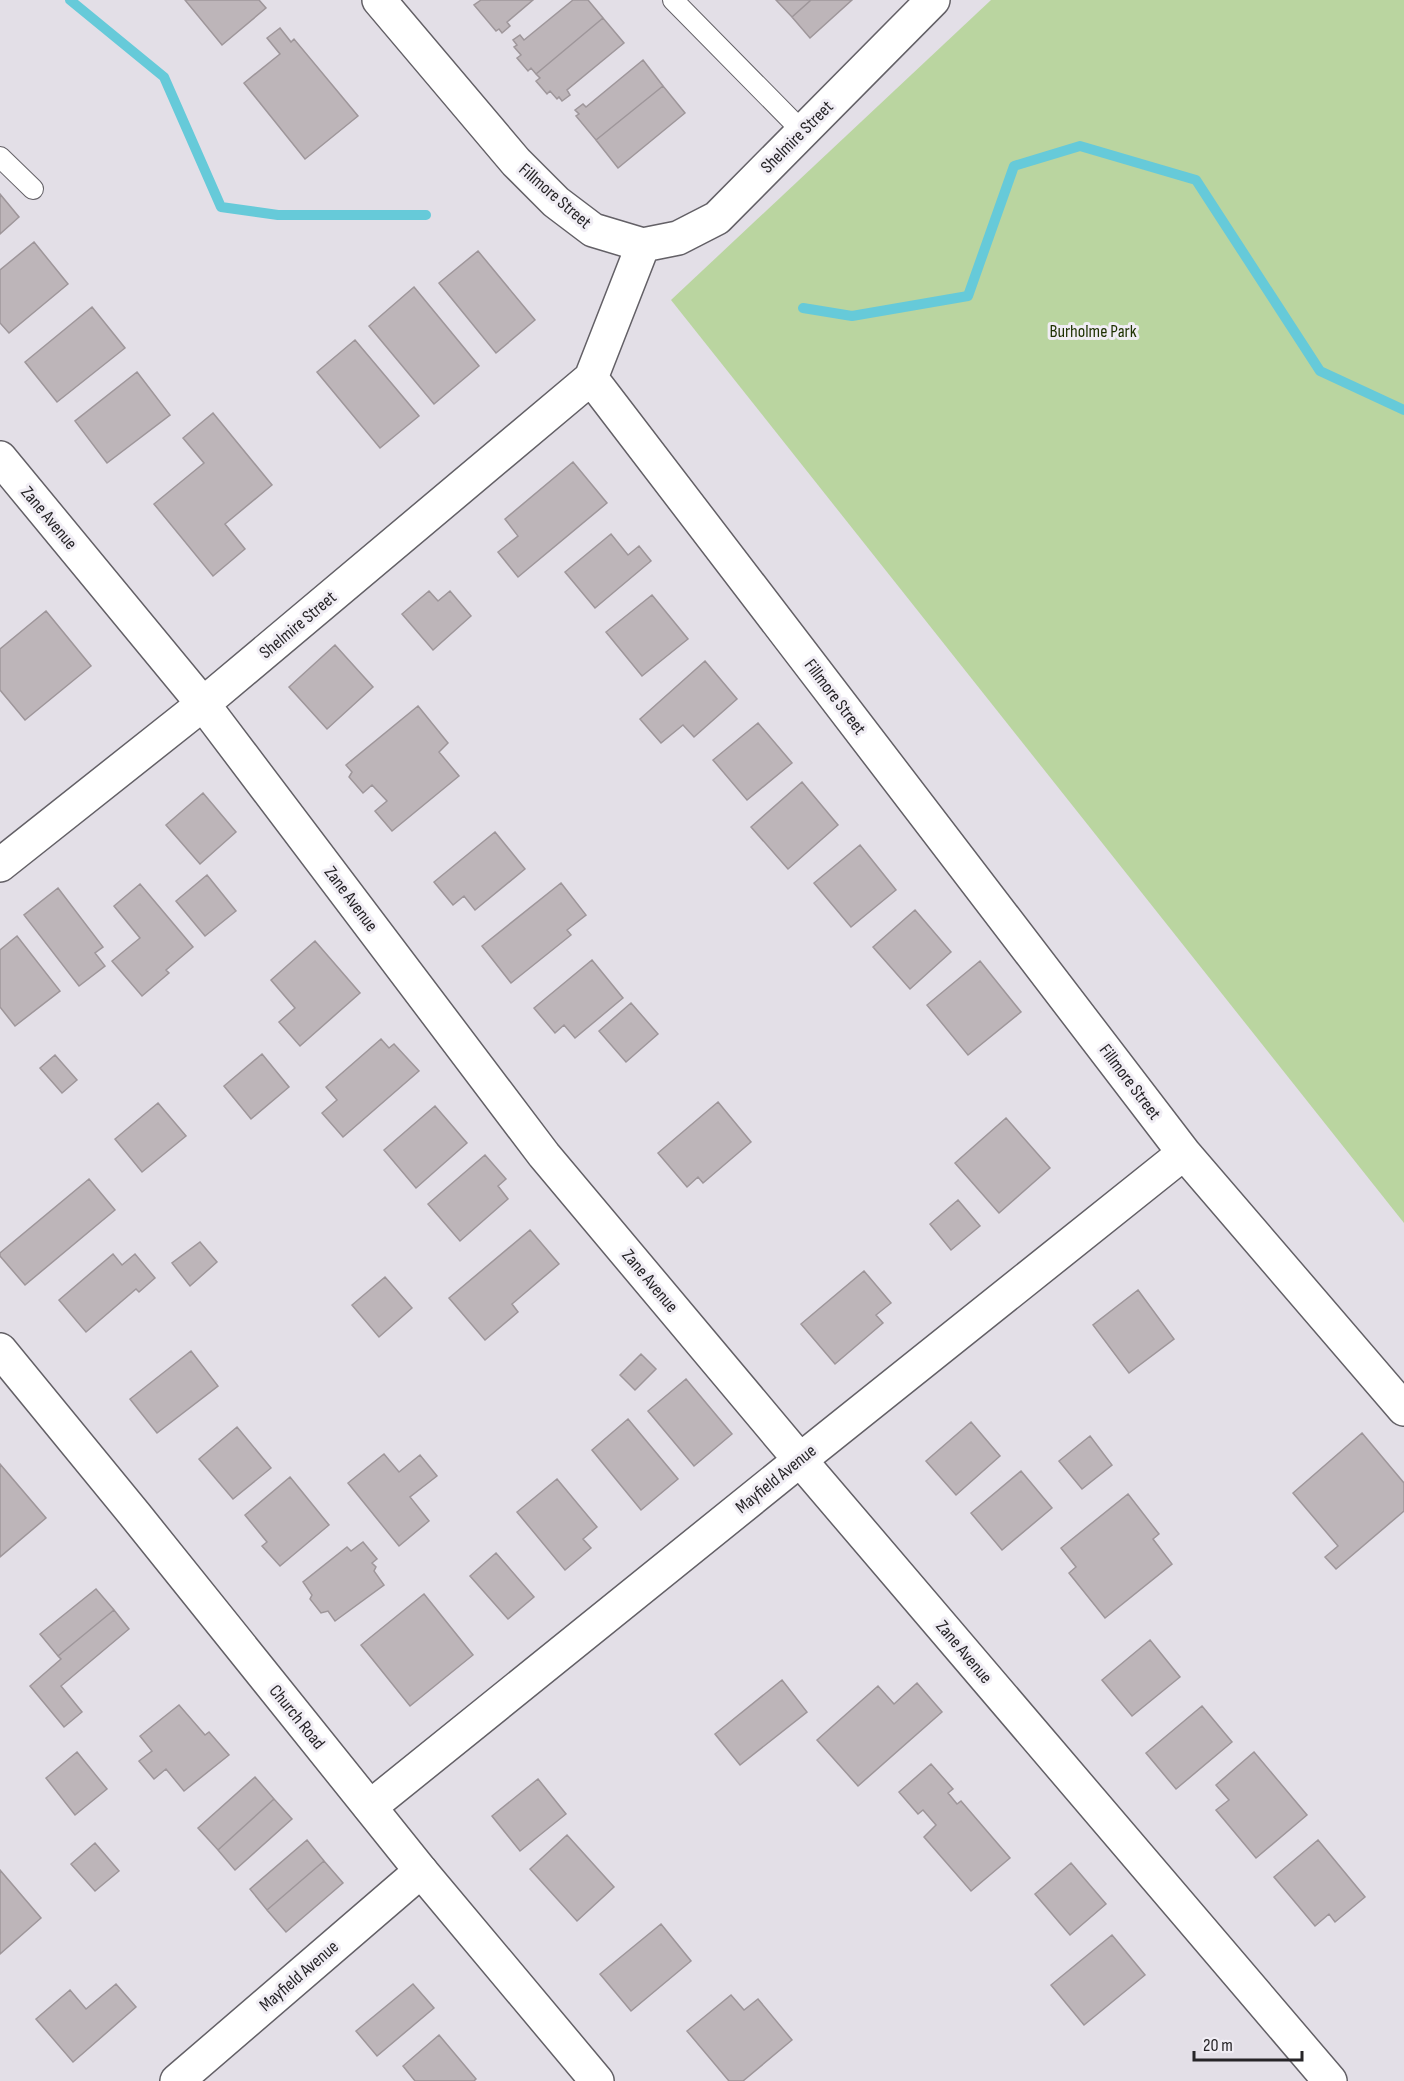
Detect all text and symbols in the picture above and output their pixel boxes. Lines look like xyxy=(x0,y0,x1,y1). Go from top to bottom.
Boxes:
street label: Shelmire Street xyxy=(756,96,838,178)
street label: Fillmore Street xyxy=(514,159,596,233)
park label: Burholme Park xyxy=(1049,321,1137,342)
street label: Zane Avenue xyxy=(17,482,81,554)
street label: Shelmire Street xyxy=(255,586,341,663)
street label: Fillmore Street xyxy=(800,655,871,739)
street label: Zane Avenue xyxy=(320,862,382,936)
street label: Fillmore Street xyxy=(1095,1040,1166,1124)
street label: Zane Avenue xyxy=(618,1245,682,1317)
street label: Mayfield Avenue xyxy=(732,1440,820,1518)
street label: Zane Avenue xyxy=(932,1616,996,1688)
street label: Church Road xyxy=(265,1681,329,1753)
street label: Mayfield Avenue xyxy=(255,1936,343,2016)
scale bar xyxy=(1194,2024,1302,2062)
text: 20 m xyxy=(1203,2035,1233,2056)

